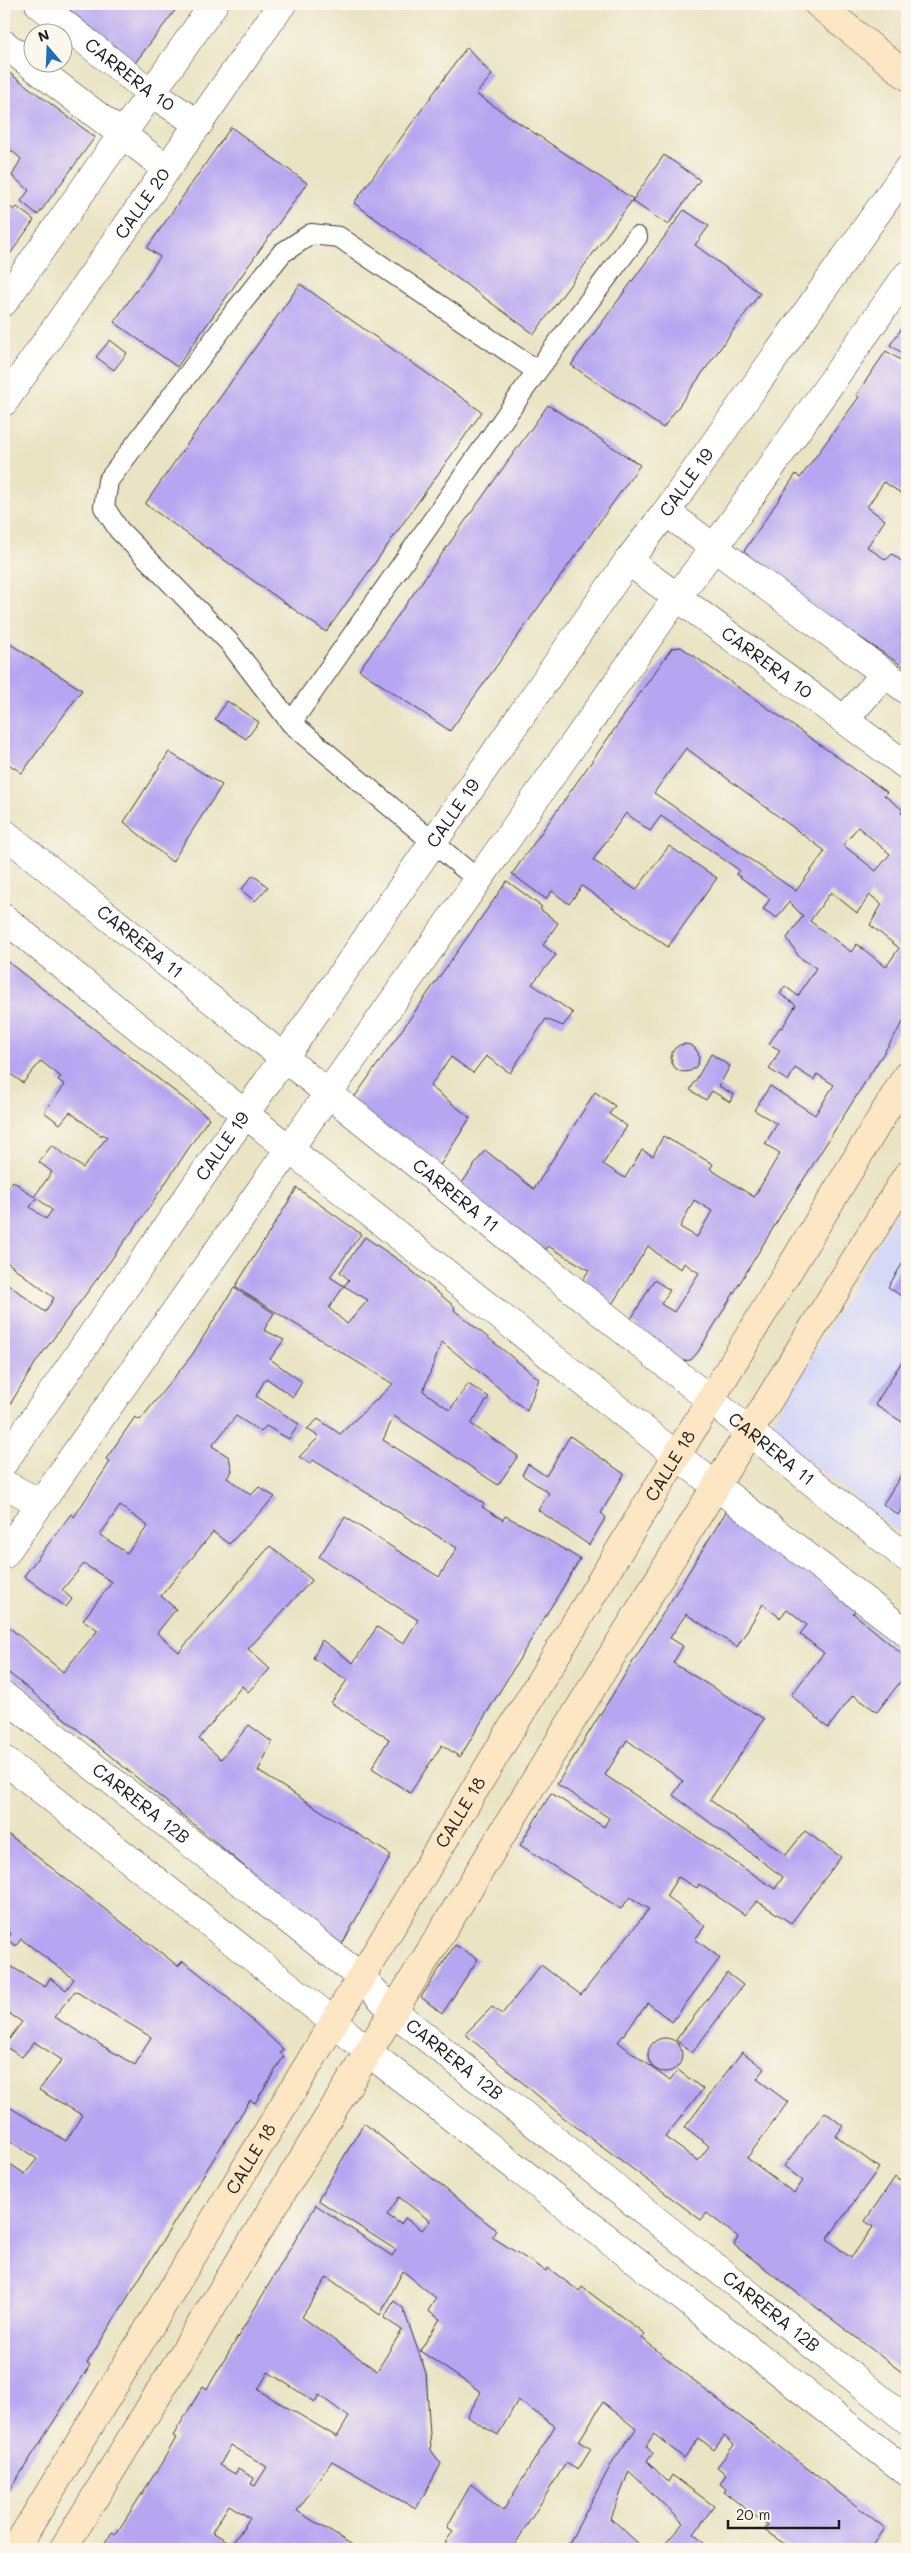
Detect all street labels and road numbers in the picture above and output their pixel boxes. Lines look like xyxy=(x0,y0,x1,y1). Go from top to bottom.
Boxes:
street label: CARRERA 10 xyxy=(80,32,180,116)
street label: CALLE 20 xyxy=(109,163,175,243)
street label: CALLE 19 xyxy=(653,442,719,521)
street label: CARRERA 10 xyxy=(717,620,818,704)
street label: CALLE 19 xyxy=(420,773,485,852)
street label: CARRERA 11 xyxy=(92,899,189,983)
street label: CALLE 19 xyxy=(189,1106,254,1185)
street label: CARRERA 11 xyxy=(408,1153,504,1237)
street label: CARRERA 11 xyxy=(724,1406,820,1490)
street label: CALLE 18 xyxy=(639,1425,700,1506)
street label: CARRERA 12B xyxy=(88,1757,195,1849)
street label: CALLE 18 xyxy=(429,1772,491,1852)
street label: CARRERA 12B xyxy=(401,2013,508,2105)
street label: CALLE 18 xyxy=(219,2118,281,2198)
street label: CARRERA 12B xyxy=(718,2265,825,2357)

